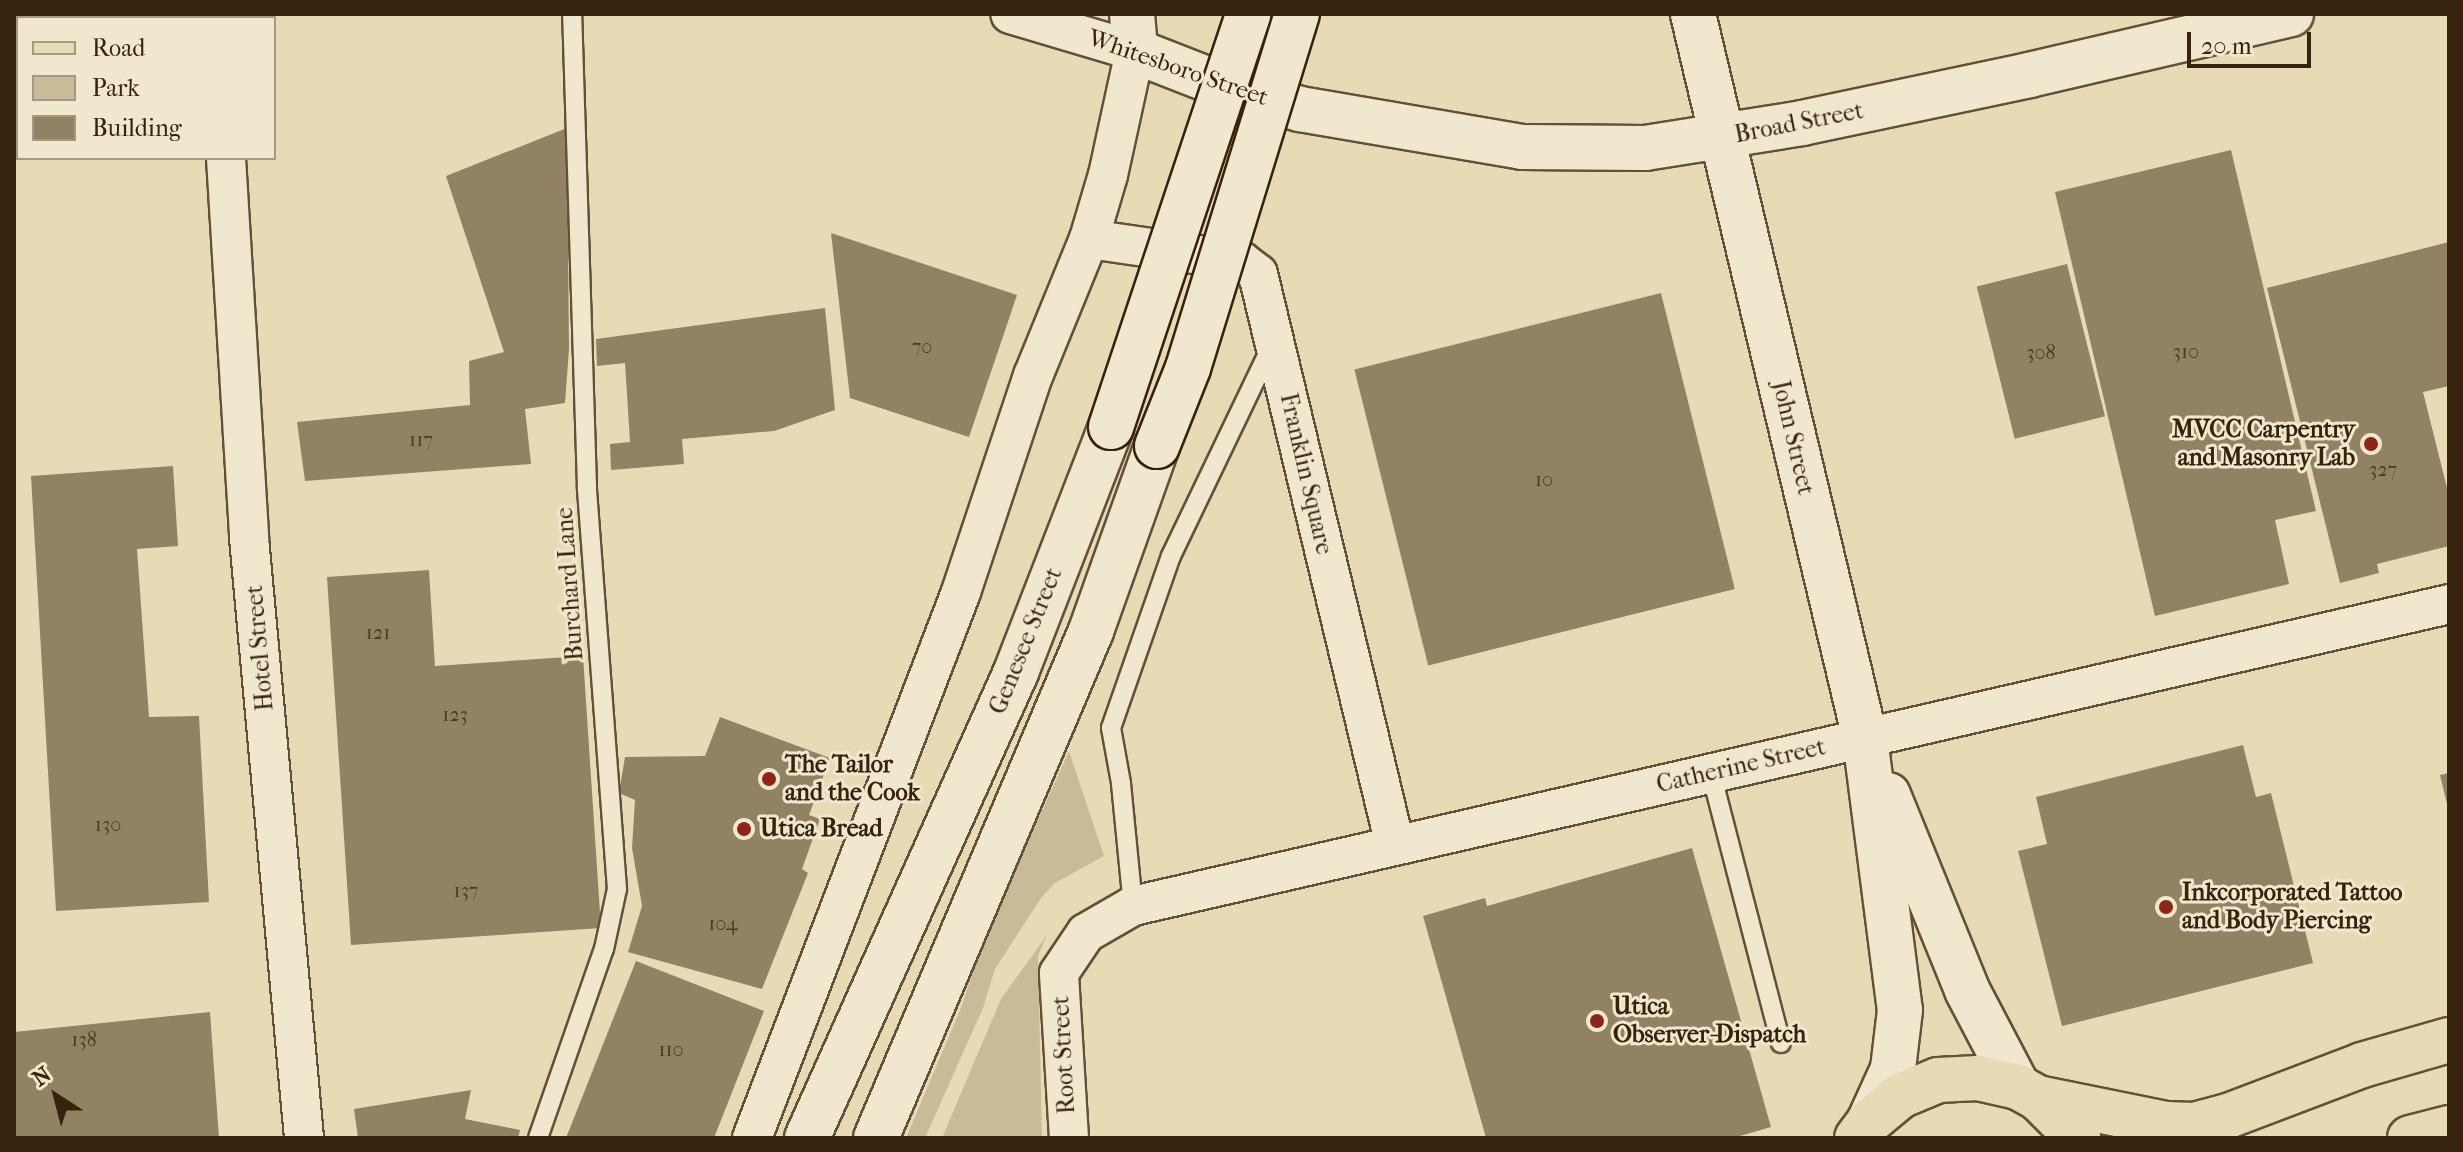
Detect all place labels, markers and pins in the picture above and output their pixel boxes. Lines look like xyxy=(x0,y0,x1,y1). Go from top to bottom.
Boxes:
place label: MVCC Carpentry and Masonry Lab xyxy=(2172,416,2355,472)
marker: MVCC Carpentry and Masonry Lab xyxy=(2362,435,2380,453)
place label: The Tailor and the Cook xyxy=(785,751,920,807)
marker: The Tailor and the Cook xyxy=(760,770,778,788)
place label: Utica Bread xyxy=(760,815,883,843)
marker: Utica Bread xyxy=(735,820,753,838)
place label: Inkcorporated Tattoo and Body Piercing xyxy=(2182,879,2402,935)
marker: Inkcorporated Tattoo and Body Piercing xyxy=(2157,898,2175,916)
place label: Utica Observer-Dispatch xyxy=(1613,993,1806,1049)
marker: Utica Observer-Dispatch xyxy=(1588,1012,1606,1030)

